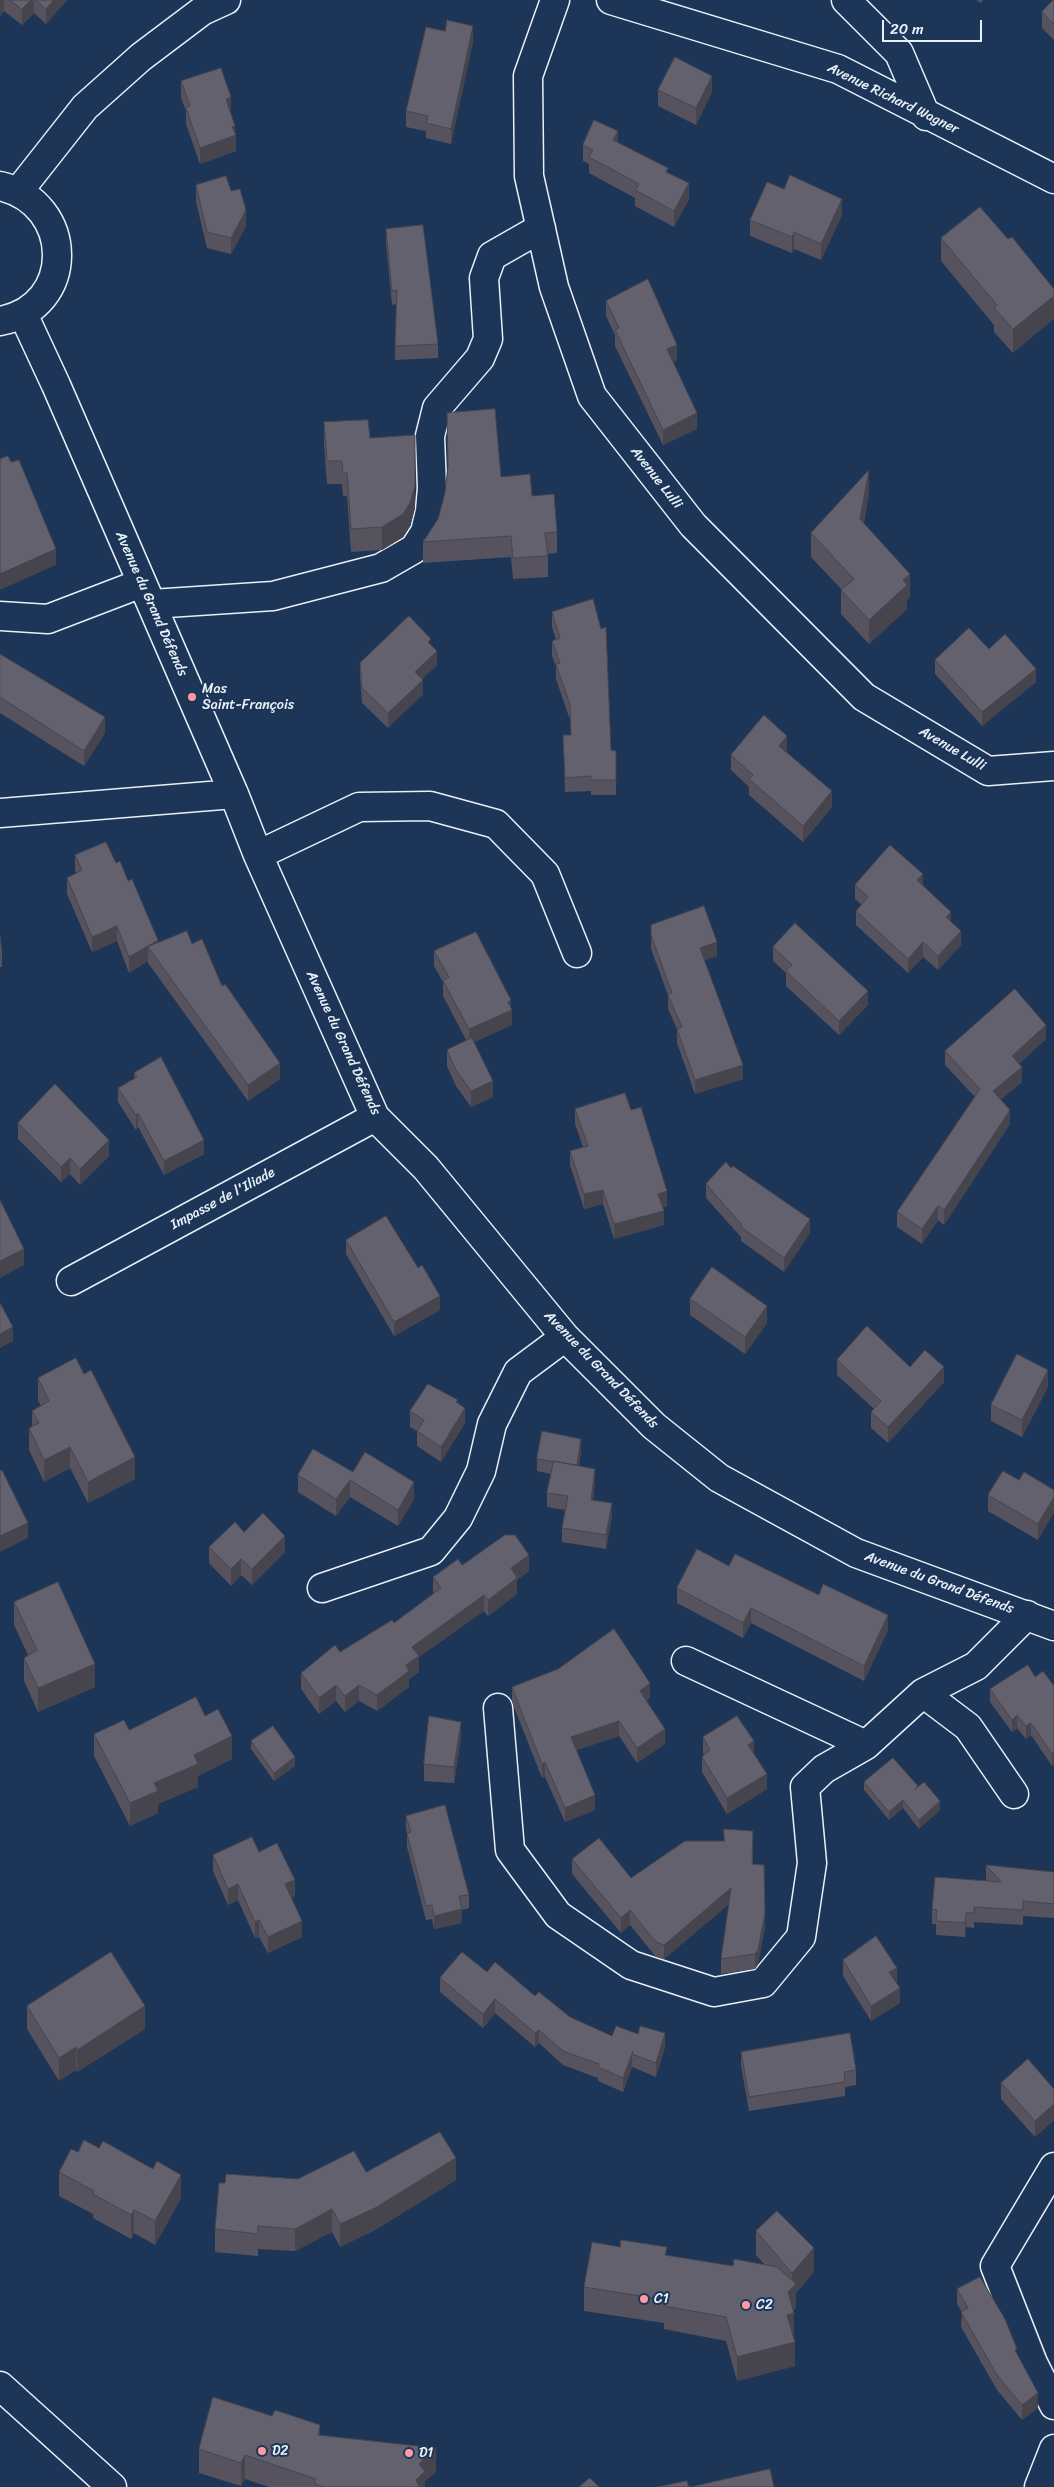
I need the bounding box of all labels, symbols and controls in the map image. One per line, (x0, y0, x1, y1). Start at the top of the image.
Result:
scale bar (884, 10, 984, 42)
text: 20 m (890, 16, 924, 42)
street label: Avenue Richard Wagner (825, 60, 961, 138)
street label: Avenue Lulli (627, 444, 685, 512)
street label: Avenue du Grand Défends (111, 529, 191, 679)
place label: Mas Saint-François (202, 681, 294, 714)
marker: Mas Saint-François (186, 691, 198, 703)
street label: Avenue Lulli (916, 723, 988, 775)
street label: Avenue du Grand Défends (302, 968, 384, 1118)
street label: Impasse de l'Iliade (168, 1164, 278, 1234)
street label: Avenue du Grand Défends (540, 1308, 662, 1432)
street label: Avenue du Grand Défends (862, 1548, 1016, 1618)
place label: C1 (654, 2291, 669, 2307)
marker: C1 (638, 2293, 650, 2305)
place label: C2 (756, 2297, 773, 2313)
marker: C2 (740, 2299, 752, 2311)
place label: D2 (272, 2443, 288, 2459)
marker: D2 (256, 2445, 268, 2457)
place label: D1 (419, 2445, 433, 2461)
marker: D1 (403, 2447, 415, 2459)

